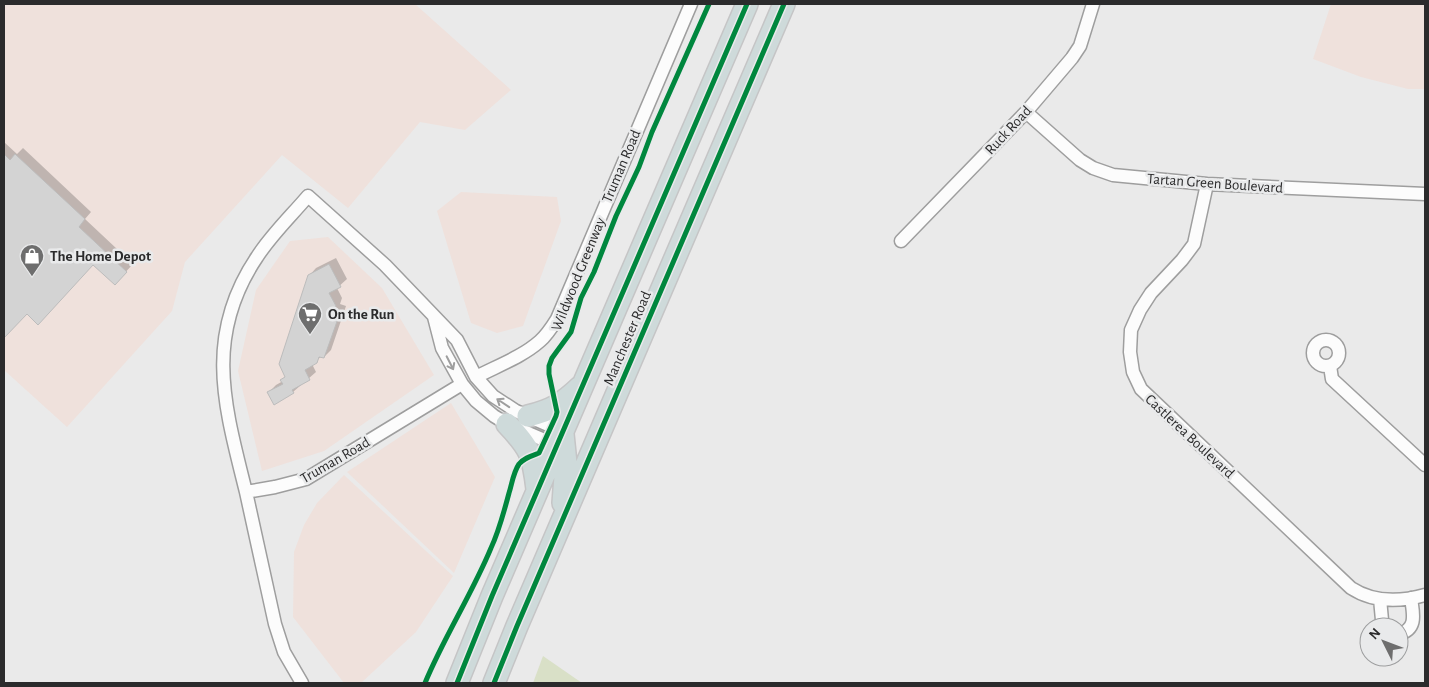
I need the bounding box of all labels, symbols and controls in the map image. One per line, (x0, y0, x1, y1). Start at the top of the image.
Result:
street label: Ruck Road (982, 103, 1035, 158)
street label: Truman Road (599, 127, 644, 205)
street label: Tartan Green Boulevard (1146, 171, 1284, 196)
street label: Wildwood Greenway (549, 215, 608, 333)
shop icon: The Home Depot (19, 243, 45, 277)
place label: The Home Depot (50, 249, 151, 264)
street label: Manchester Road (601, 289, 654, 388)
supermarket icon: On the Run (297, 301, 323, 335)
place label: On the Run (328, 307, 395, 322)
one-way arrow (445, 355, 455, 370)
street label: Castlerea Boulevard (1142, 391, 1237, 482)
one-way arrow (496, 398, 510, 408)
street label: Truman Road (298, 434, 373, 486)
north arrow (1359, 617, 1409, 667)
text: N (1367, 626, 1384, 642)

